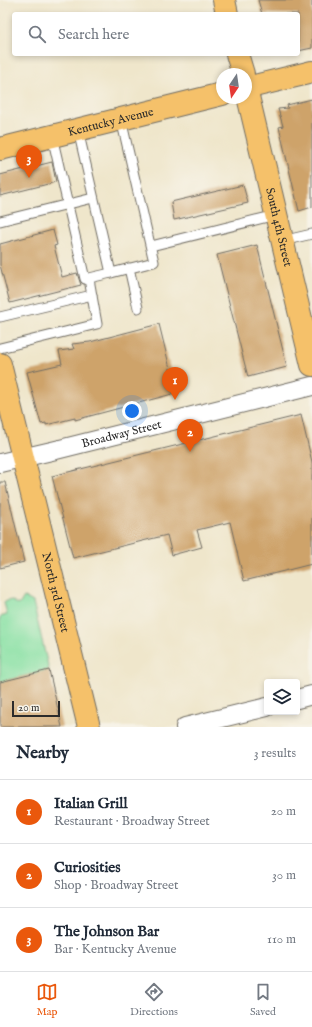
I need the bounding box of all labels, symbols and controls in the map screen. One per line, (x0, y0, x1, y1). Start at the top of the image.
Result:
search box (12, 12, 300, 56)
icon: search (26, 23, 48, 45)
text: Search here (58, 25, 129, 44)
north arrow (216, 68, 252, 104)
street label: Kentucky Avenue (66, 104, 156, 140)
pin: 3 (16, 145, 42, 178)
street label: South 4th Street (262, 186, 295, 268)
pin: 1 (162, 367, 188, 400)
your location (122, 401, 142, 421)
street label: Broadway Street (80, 417, 163, 451)
pin: 2 (177, 419, 203, 452)
street label: North 3rd Street (38, 551, 72, 634)
map controls (264, 679, 300, 715)
button: layers (264, 679, 300, 715)
scale bar (12, 699, 60, 718)
text: 20 m (18, 701, 39, 715)
text: Nearby (16, 743, 69, 764)
text: 3 results (254, 745, 296, 762)
text: Italian Grill (54, 794, 128, 813)
text: 1 (27, 803, 31, 820)
text: 20 m (271, 803, 296, 820)
text: Restaurant · Broadway Street (54, 813, 210, 830)
text: Curiosities (54, 858, 121, 877)
text: 2 (26, 867, 32, 884)
text: 30 m (272, 867, 296, 884)
text: Shop · Broadway Street (54, 877, 179, 894)
text: The Johnson Bar (54, 922, 159, 941)
text: 3 (27, 931, 31, 948)
text: 110 m (267, 931, 296, 948)
text: Bar · Kentucky Avenue (54, 941, 177, 958)
tab: Map (36, 981, 58, 1019)
tab: Directions (130, 981, 178, 1019)
tab: Saved (250, 981, 276, 1019)

